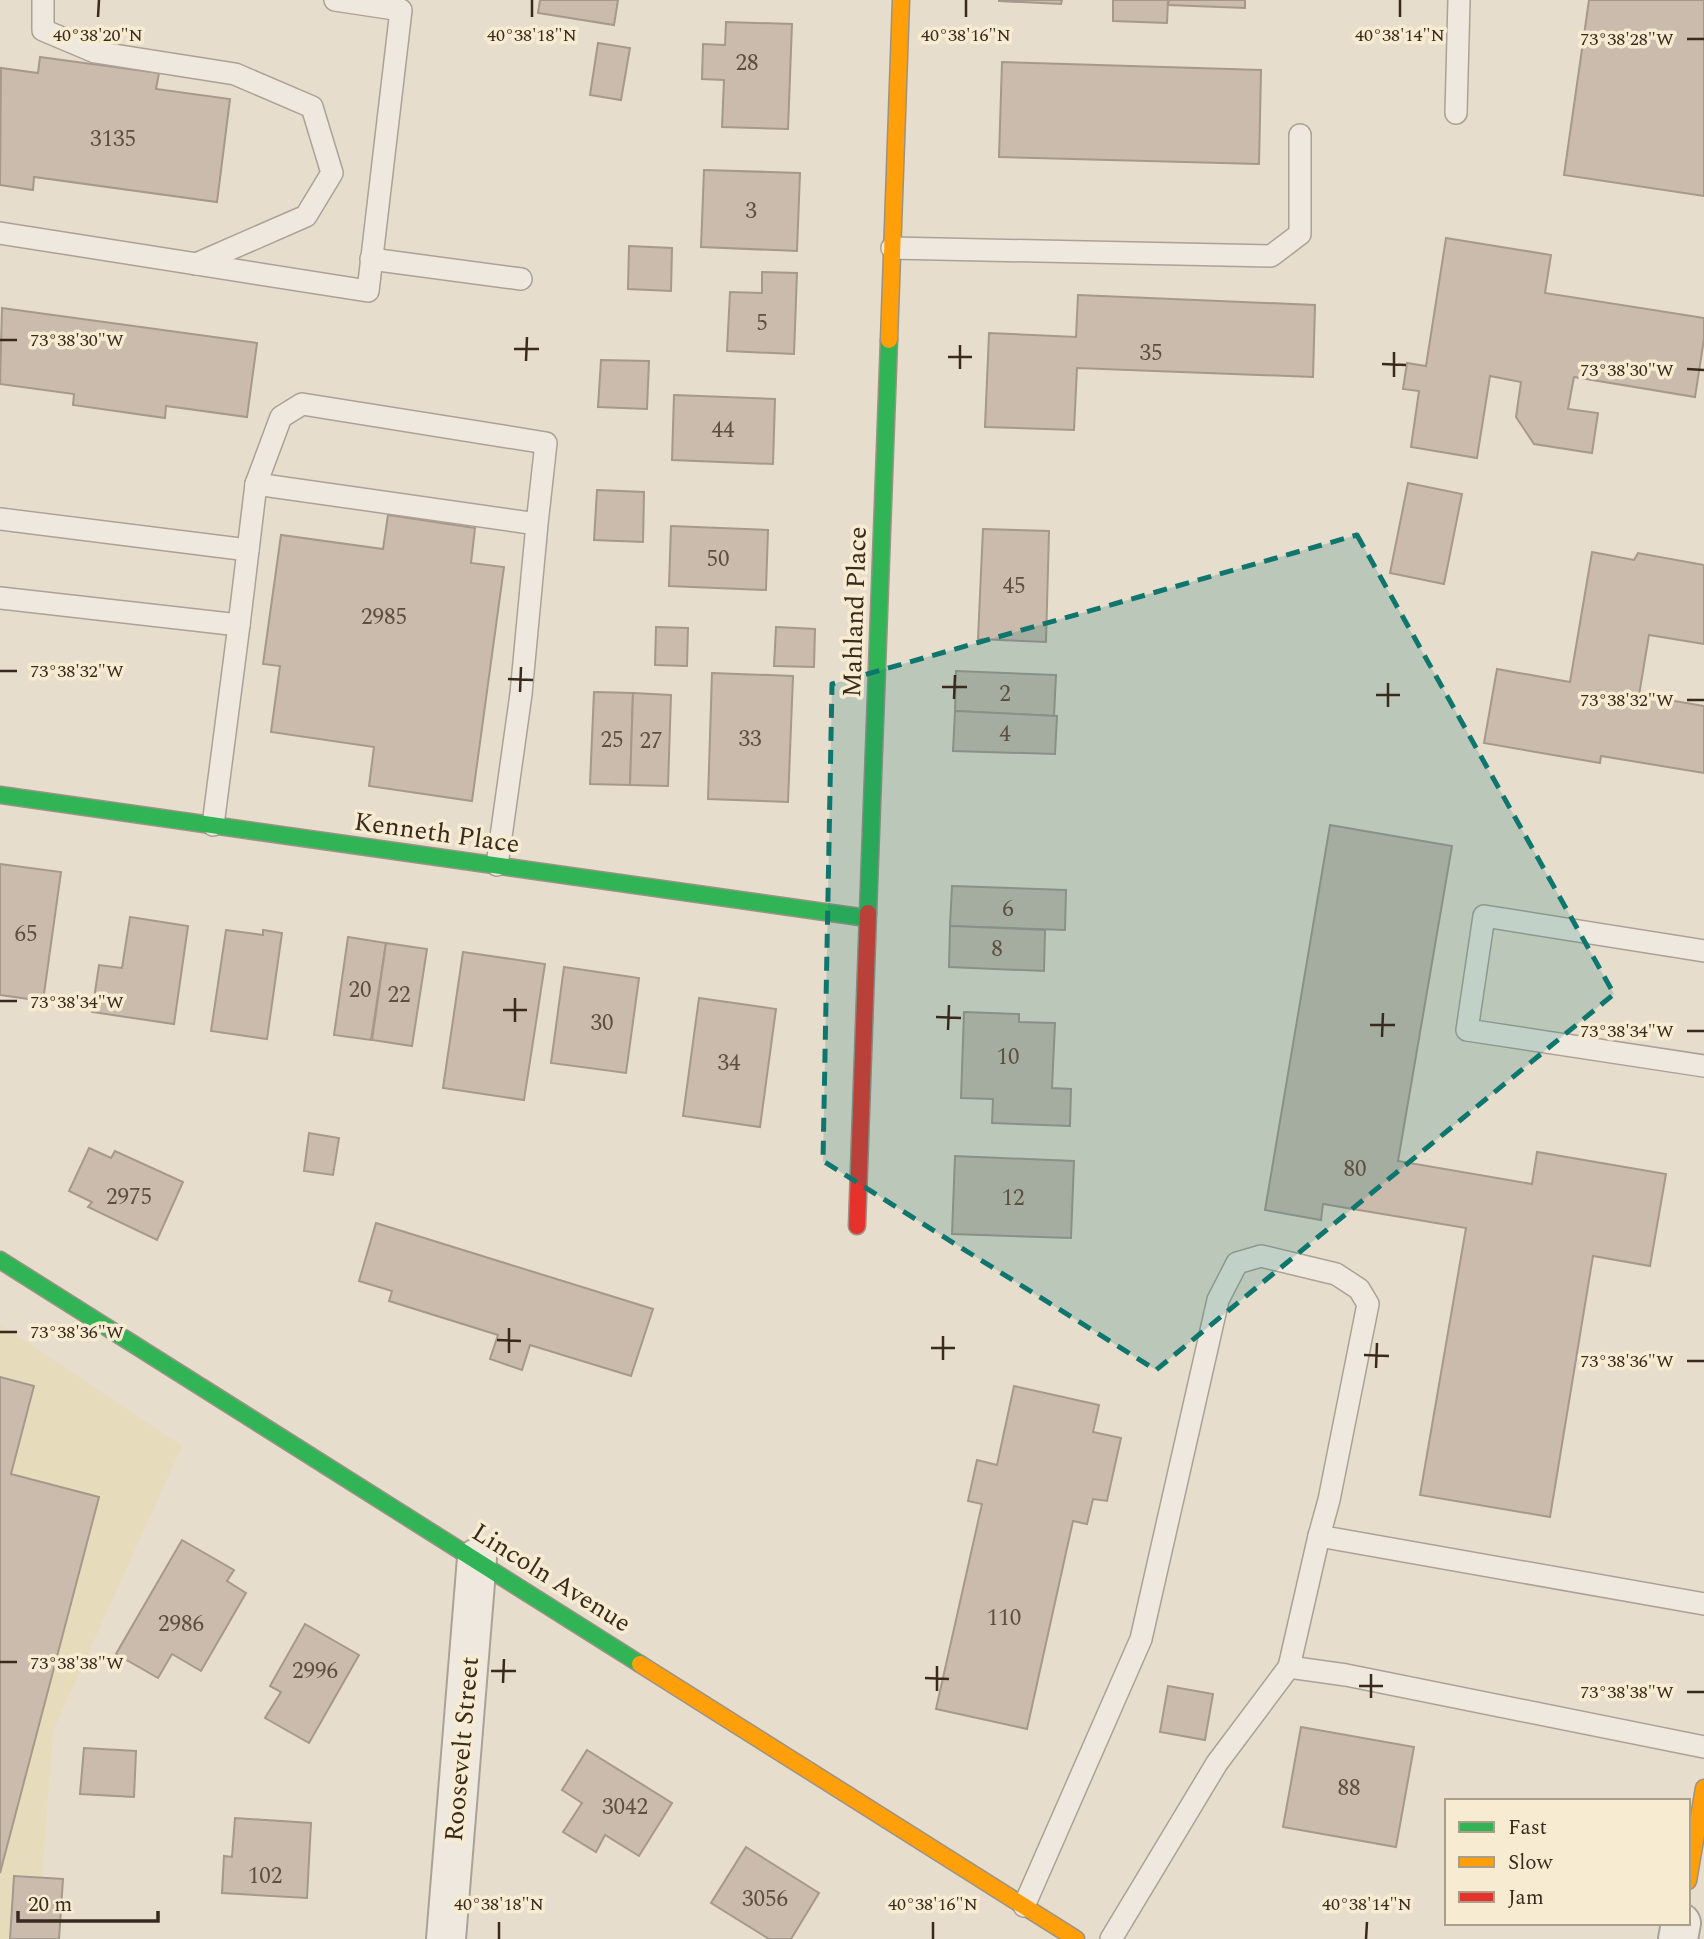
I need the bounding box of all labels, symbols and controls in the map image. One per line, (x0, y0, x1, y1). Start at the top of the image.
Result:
text: 40°38'20"N (53, 22, 143, 49)
text: 40°38'18"N (487, 22, 577, 49)
text: 40°38'16"N (921, 22, 1011, 49)
text: 40°38'14"N (1355, 22, 1445, 49)
text: 73°38'28"W (1580, 26, 1674, 53)
house number: 28 (736, 46, 759, 81)
house number: 3135 (90, 122, 136, 157)
house number: 3 (745, 194, 757, 229)
house number: 5 (756, 306, 768, 341)
text: 73°38'30"W (30, 327, 124, 354)
house number: 35 (1140, 336, 1163, 371)
text: 73°38'30"W (1580, 357, 1674, 384)
house number: 44 (712, 413, 735, 448)
street label: Mahland Place (832, 526, 878, 698)
house number: 50 (707, 542, 730, 577)
house number: 45 (1003, 569, 1026, 604)
house number: 2985 (361, 600, 407, 635)
text: 73°38'32"W (30, 658, 124, 685)
house number: 2 (999, 677, 1011, 712)
text: 73°38'32"W (1580, 687, 1674, 714)
house number: 4 (999, 717, 1011, 752)
house number: 33 (739, 722, 762, 757)
house number: 25 (601, 723, 624, 758)
house number: 27 (640, 724, 663, 759)
street label: Kenneth Place (352, 802, 522, 864)
house number: 6 (1002, 892, 1014, 927)
house number: 65 (15, 917, 38, 952)
house number: 8 (991, 932, 1003, 967)
house number: 20 (349, 973, 372, 1008)
house number: 22 (388, 978, 411, 1013)
text: 73°38'34"W (30, 989, 124, 1016)
house number: 30 (591, 1006, 614, 1041)
text: 73°38'34"W (1580, 1018, 1674, 1045)
house number: 10 (997, 1040, 1020, 1075)
house number: 34 (718, 1046, 741, 1081)
house number: 80 (1344, 1152, 1367, 1187)
house number: 2975 (106, 1180, 152, 1215)
house number: 12 (1002, 1181, 1025, 1216)
text: 73°38'36"W (30, 1319, 124, 1346)
text: 73°38'36"W (1580, 1348, 1674, 1375)
street label: Lincoln Avenue (464, 1513, 639, 1643)
house number: 110 (987, 1601, 1021, 1636)
house number: 2986 (158, 1607, 204, 1642)
text: 73°38'38"W (30, 1650, 124, 1677)
house number: 2996 (292, 1654, 338, 1689)
street label: Roosevelt Street (434, 1655, 490, 1843)
text: 73°38'38"W (1580, 1679, 1674, 1706)
house number: 88 (1338, 1771, 1361, 1806)
house number: 3042 (602, 1790, 648, 1825)
legend (1445, 1799, 1690, 1925)
text: Fast (1508, 1812, 1547, 1844)
text: Slow (1508, 1847, 1554, 1879)
house number: 102 (248, 1859, 282, 1894)
scale bar (18, 1880, 158, 1924)
house number: 3056 (742, 1882, 788, 1917)
text: Jam (1508, 1882, 1544, 1914)
text: 20 m (28, 1889, 72, 1921)
text: 40°38'18"N (454, 1891, 544, 1918)
text: 40°38'16"N (888, 1891, 978, 1918)
text: 40°38'14"N (1322, 1891, 1412, 1918)

